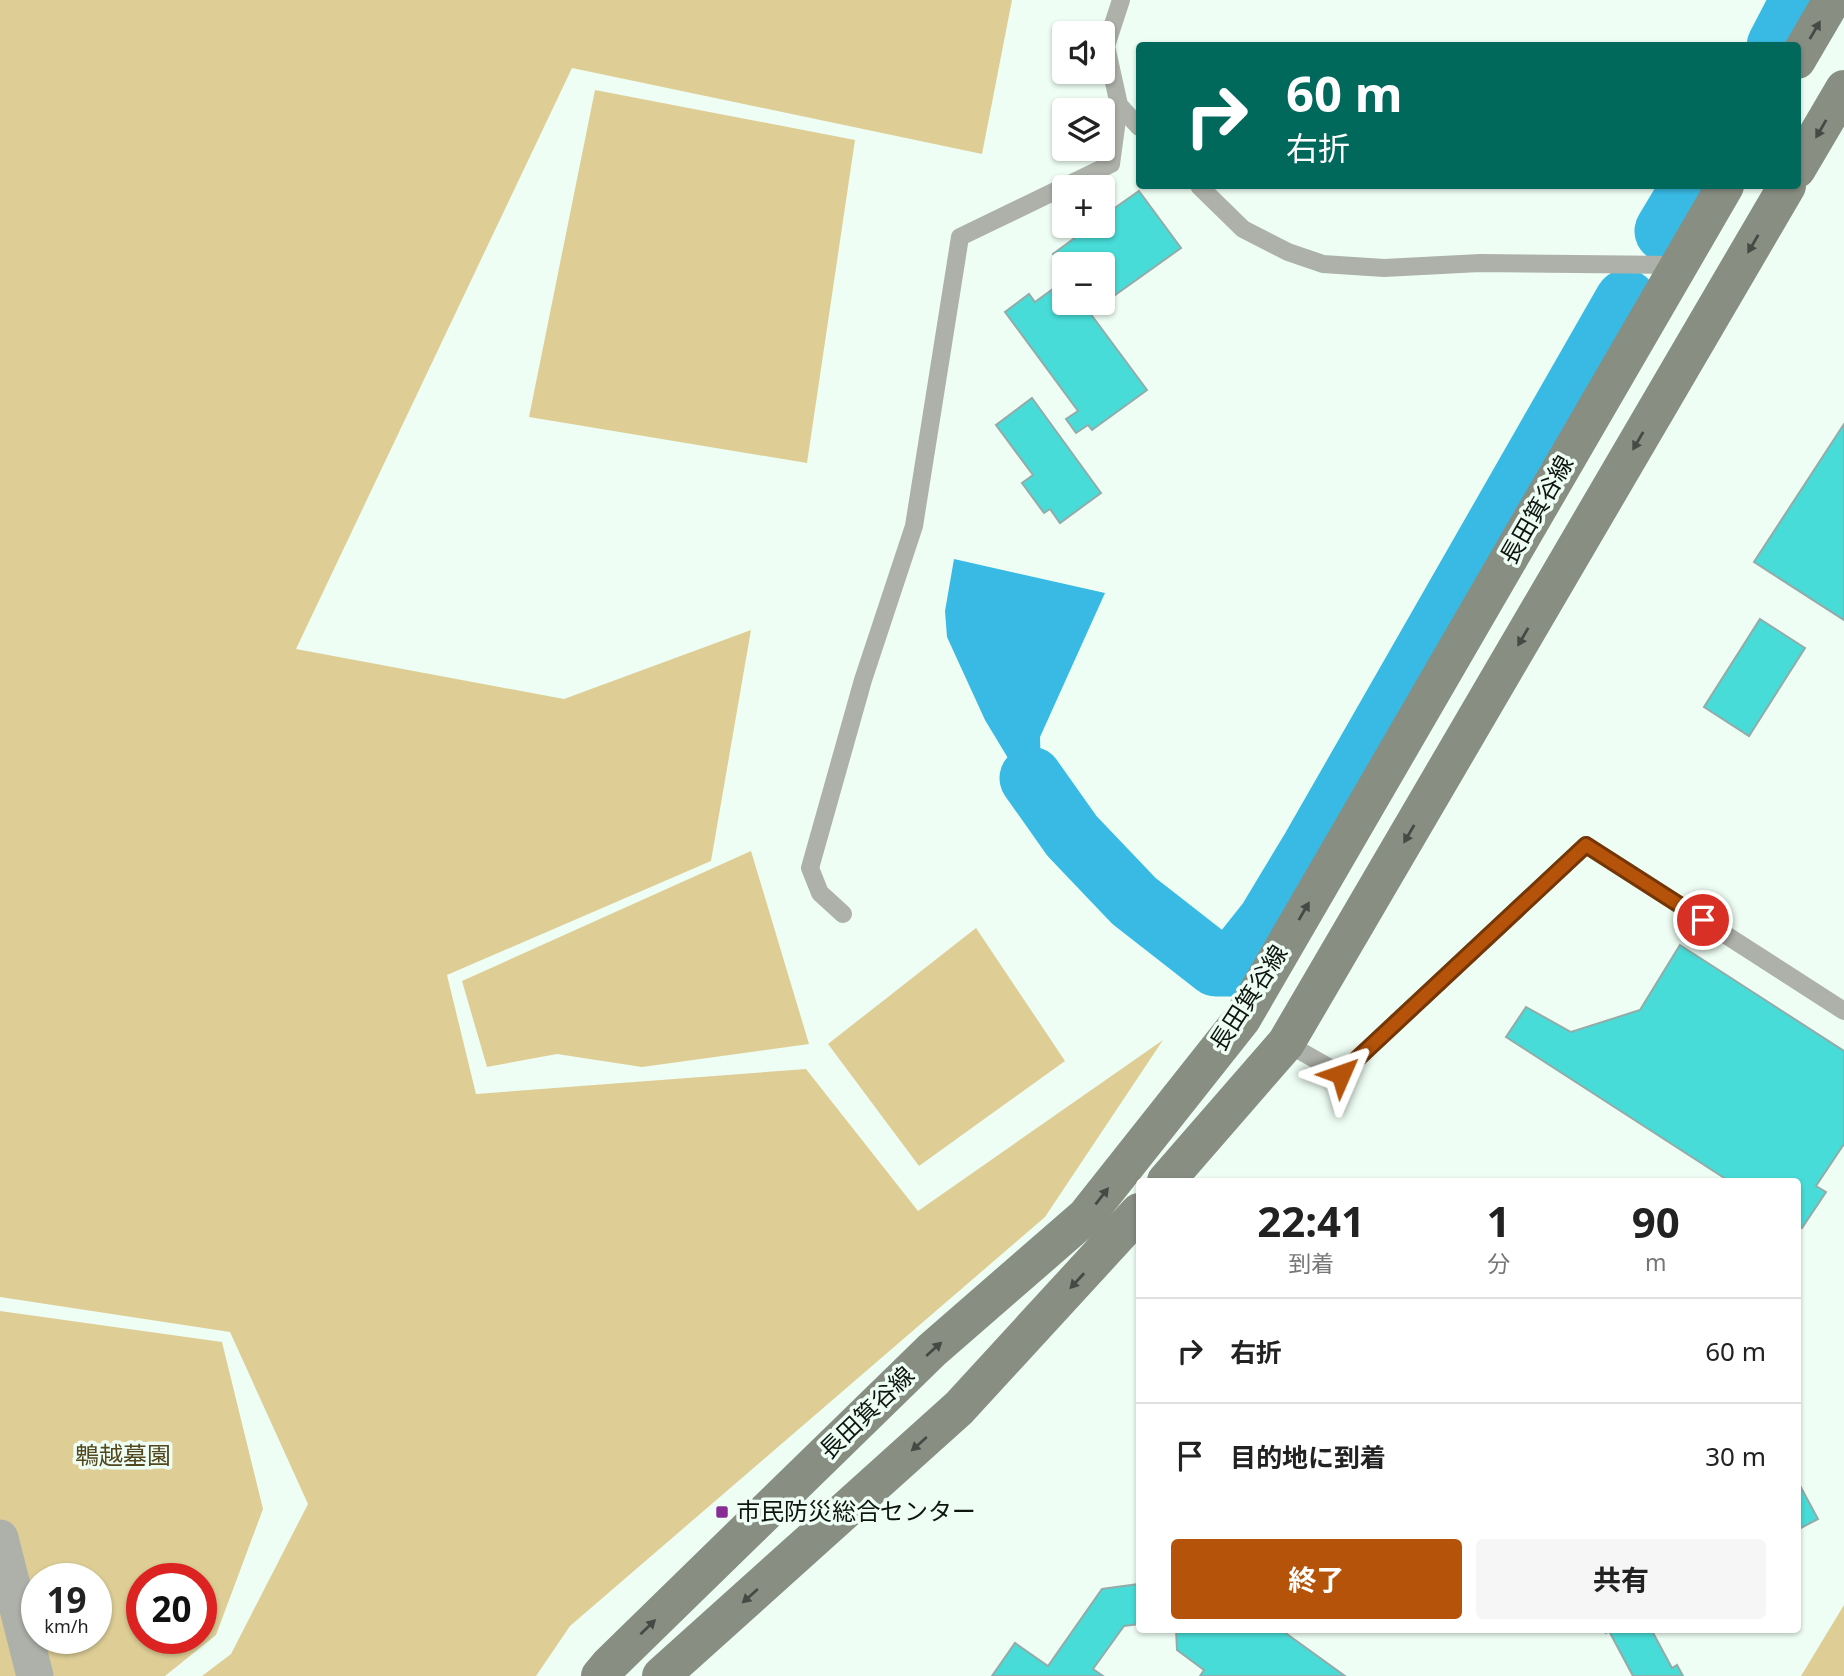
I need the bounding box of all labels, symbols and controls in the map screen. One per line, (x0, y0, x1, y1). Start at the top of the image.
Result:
map controls (1052, 21, 1115, 315)
button: sound (1052, 21, 1115, 84)
one-way arrow (1809, 21, 1821, 40)
text: 60 m (1286, 60, 1403, 126)
icon: right (1171, 70, 1262, 161)
button: layers (1052, 98, 1115, 161)
one-way arrow (1814, 119, 1827, 138)
text: 右折 (1286, 126, 1350, 169)
button: + (1052, 175, 1115, 238)
one-way arrow (1747, 235, 1759, 254)
button: − (1052, 252, 1115, 315)
one-way arrow (1632, 431, 1644, 450)
street label: 長田箕谷線 (1491, 449, 1580, 569)
one-way arrow (1517, 628, 1530, 647)
one-way arrow (1402, 824, 1415, 843)
pin (1673, 890, 1733, 950)
icon: arrive (1684, 901, 1722, 939)
one-way arrow (1298, 902, 1310, 921)
street label: 長田箕谷線 (1201, 938, 1294, 1056)
position arrow (1304, 1037, 1378, 1111)
one-way arrow (1094, 1187, 1109, 1205)
text: 22:41 (1257, 1192, 1365, 1249)
text: 1 (1486, 1192, 1510, 1249)
text: 90 (1632, 1193, 1680, 1250)
text: m (1645, 1246, 1666, 1278)
text: 到着 (1288, 1247, 1334, 1279)
text: 分 (1487, 1247, 1510, 1279)
one-way arrow (1069, 1272, 1085, 1290)
icon: right (1171, 1332, 1209, 1370)
text: 60 m (1705, 1333, 1766, 1369)
text: 右折 (1230, 1334, 1282, 1370)
one-way arrow (925, 1341, 943, 1357)
street label: 長田箕谷線 (811, 1358, 921, 1465)
one-way arrow (910, 1436, 928, 1452)
icon: arrive (1171, 1437, 1209, 1475)
park label: 鵯越墓園 (75, 1438, 171, 1471)
text: 30 m (1705, 1438, 1766, 1474)
text: 目的地に到着 (1230, 1439, 1386, 1475)
place label: 市民防災総合センター (736, 1494, 976, 1527)
marker: 市民防災総合センター (714, 1504, 730, 1520)
button: 終了 (1171, 1539, 1462, 1619)
button: 共有 (1476, 1539, 1766, 1619)
speed limit sign: 20 (126, 1563, 217, 1654)
text: 19 (46, 1576, 87, 1623)
one-way arrow (741, 1588, 759, 1604)
text: km/h (44, 1614, 89, 1638)
one-way arrow (640, 1619, 656, 1635)

